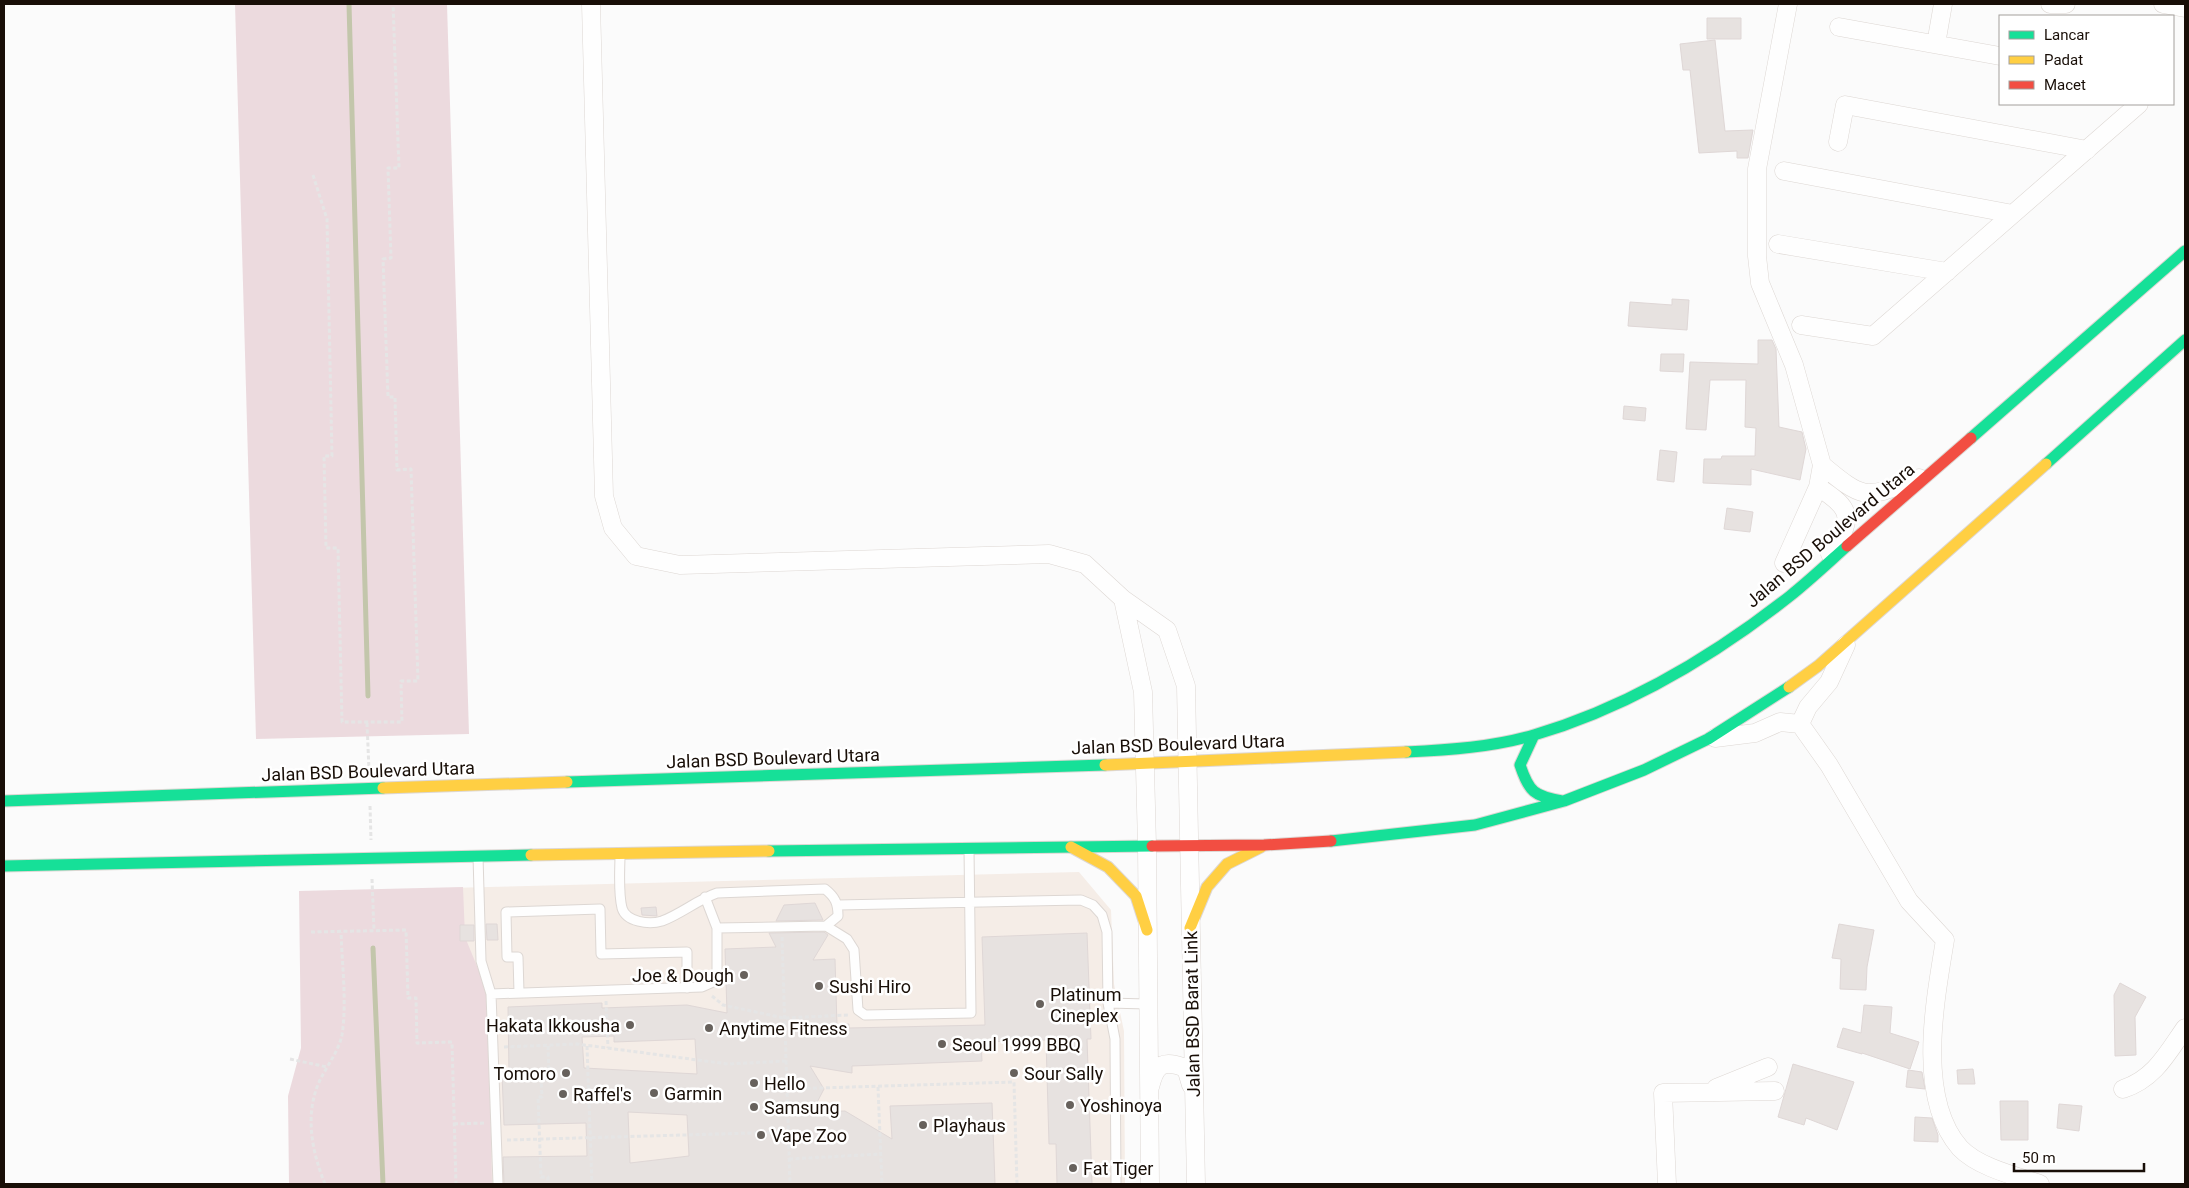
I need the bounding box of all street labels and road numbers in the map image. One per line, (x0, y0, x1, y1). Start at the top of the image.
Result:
street label: Jalan BSD Boulevard Utara (1741, 458, 1919, 612)
street label: Jalan BSD Boulevard Utara (1071, 730, 1285, 758)
street label: Jalan BSD Boulevard Utara (666, 744, 880, 772)
street label: Jalan BSD Boulevard Utara (261, 757, 475, 785)
street label: Jalan BSD Barat Link (1180, 930, 1204, 1097)

